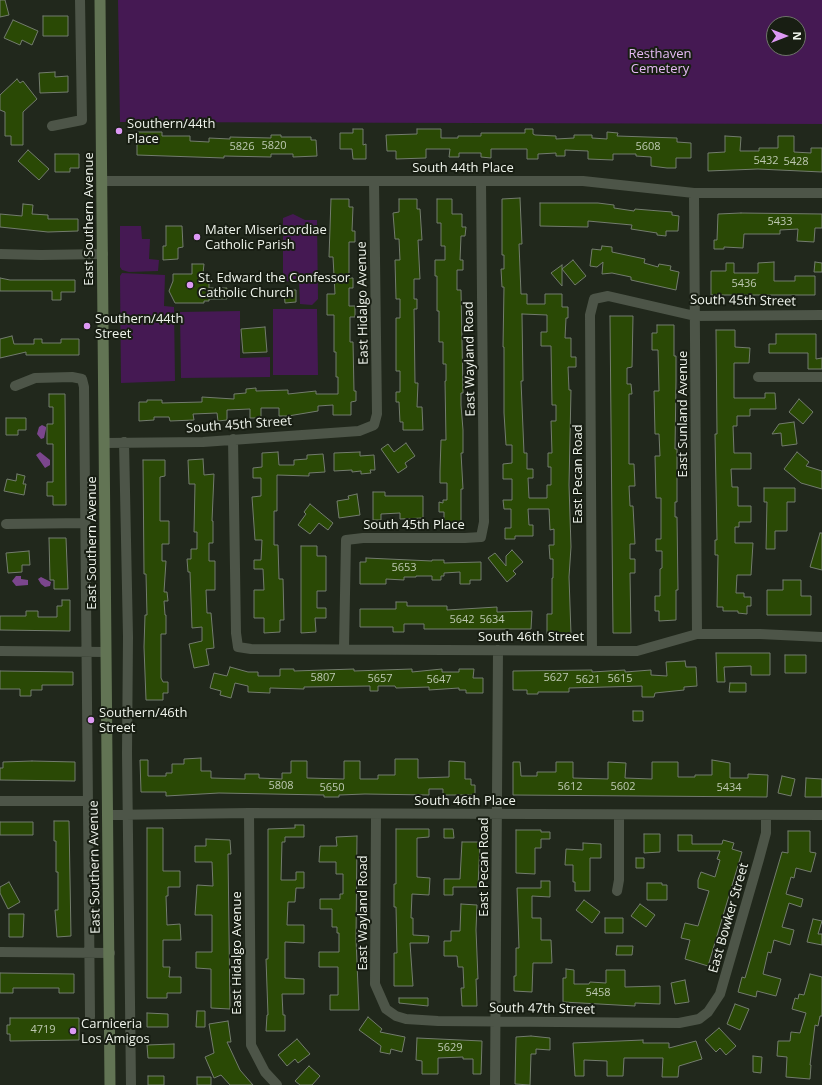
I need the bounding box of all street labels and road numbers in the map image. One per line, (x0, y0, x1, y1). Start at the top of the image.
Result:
street label: East Southern Avenue (81, 152, 97, 286)
street label: South 44th Place (412, 160, 514, 176)
street label: East Hidalgo Avenue (354, 241, 372, 365)
street label: South 45th Street (690, 292, 796, 310)
street label: East Wayland Road (461, 301, 479, 417)
street label: East Sunland Avenue (675, 351, 691, 477)
street label: South 45th Street (186, 414, 292, 436)
street label: East Pecan Road (570, 424, 586, 524)
street label: East Southern Avenue (84, 476, 100, 610)
street label: South 45th Place (363, 517, 465, 533)
street label: South 46th Street (478, 629, 584, 645)
street label: South 46th Place (414, 793, 516, 809)
street label: East Southern Avenue (86, 800, 104, 934)
street label: East Pecan Road (476, 817, 492, 917)
street label: East Wayland Road (355, 855, 371, 971)
street label: East Bowker Street (706, 861, 752, 975)
street label: East Hidalgo Avenue (229, 891, 245, 1015)
street label: South 47th Street (489, 1000, 595, 1018)

